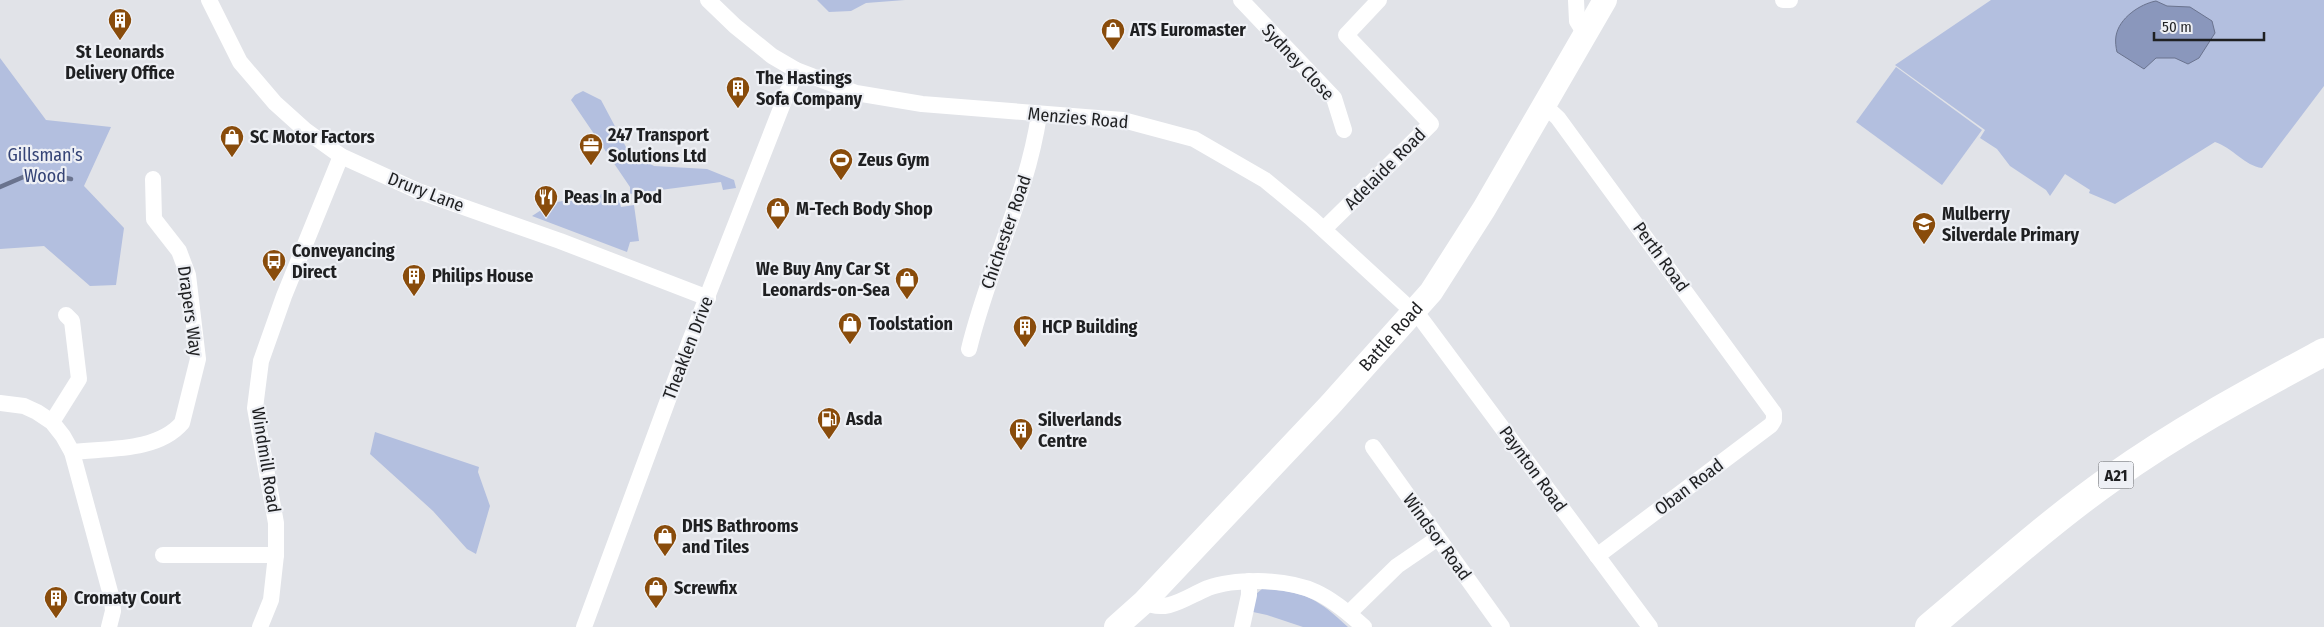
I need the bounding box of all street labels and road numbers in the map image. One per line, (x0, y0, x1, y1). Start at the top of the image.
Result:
street label: Sydney Close (1257, 19, 1339, 105)
street label: Menzies Road (1027, 103, 1129, 133)
street label: Adelaide Road (1340, 124, 1430, 214)
street label: Drury Lane (385, 167, 467, 217)
street label: Chichester Road (976, 172, 1036, 292)
street label: Perth Road (1628, 218, 1694, 296)
street label: Drapers Way (173, 264, 207, 358)
street label: Theaklen Drive (658, 293, 718, 403)
street label: Battle Road (1354, 298, 1428, 376)
street label: Windmill Road (247, 406, 285, 514)
street label: Paynton Road (1495, 422, 1571, 516)
street label: Oban Road (1650, 454, 1728, 520)
road number: A21 (2098, 462, 2134, 488)
street label: Windsor Road (1398, 489, 1476, 585)

